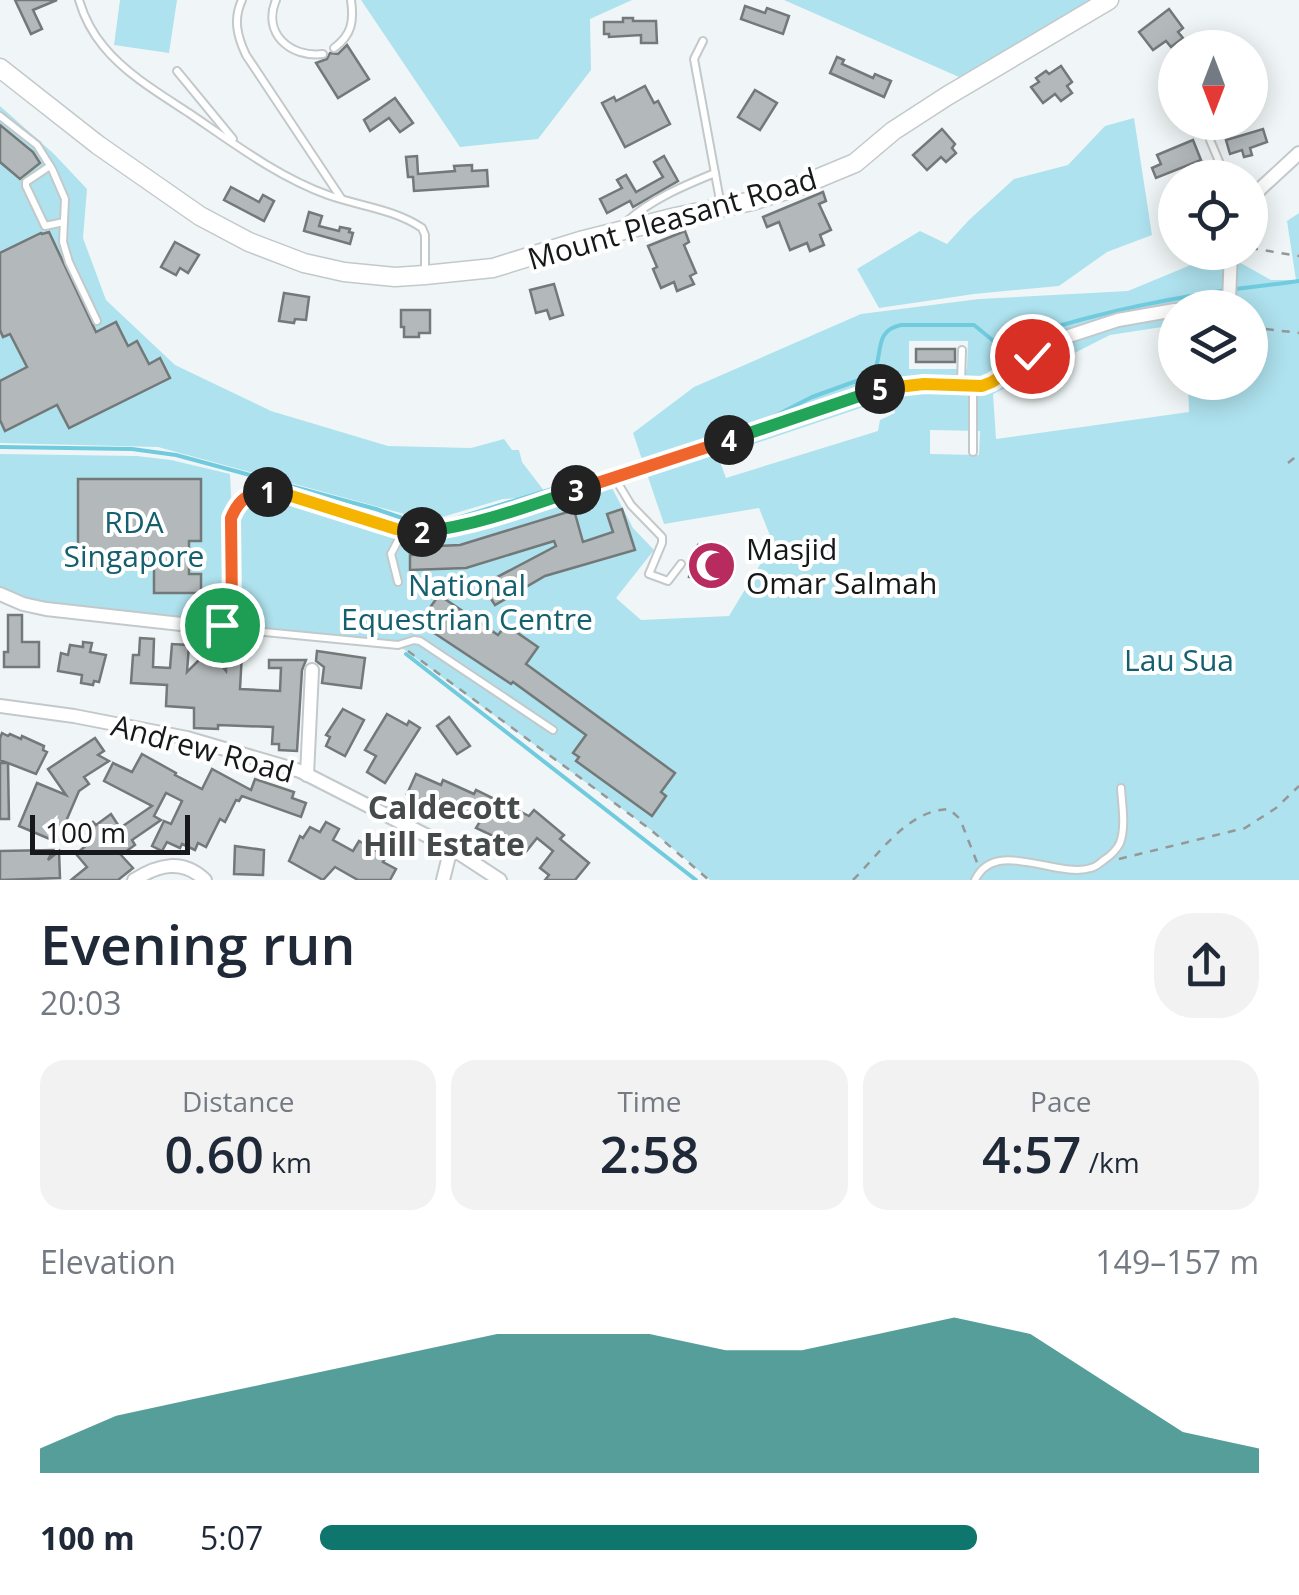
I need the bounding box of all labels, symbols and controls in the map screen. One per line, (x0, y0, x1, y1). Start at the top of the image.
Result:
north arrow (1158, 30, 1268, 140)
map controls (1158, 30, 1268, 400)
street label: Mount Pleasant Road (523, 157, 821, 279)
button: locate (1158, 160, 1268, 270)
button: layers (1158, 290, 1268, 400)
pin (990, 314, 1075, 399)
icon: check (1005, 329, 1060, 384)
pin: 5 (855, 364, 905, 414)
text: 5 (872, 370, 888, 408)
pin: 4 (704, 415, 754, 465)
text: 4 (721, 421, 737, 459)
pin: 3 (551, 465, 601, 515)
pin: 1 (243, 467, 293, 517)
text: 3 (568, 471, 584, 509)
text: 1 (260, 473, 276, 511)
park label: RDA Singapore (64, 501, 204, 576)
pin: 2 (397, 507, 447, 557)
text: 2 (414, 513, 430, 551)
place label: Masjid Omar Salmah (746, 528, 937, 603)
mosque icon: Masjid Omar Salmah (685, 539, 737, 591)
park label: National Equestrian Centre (341, 564, 593, 639)
pin (180, 583, 265, 668)
icon: arrive (195, 598, 250, 653)
park label: Lau Sua (1124, 639, 1234, 680)
street label: Andrew Road (107, 704, 299, 792)
district label: Caldecott Hill Estate (363, 785, 525, 865)
scale bar (30, 810, 190, 854)
text: 100 m (45, 813, 126, 851)
text: Evening run (40, 906, 355, 981)
button: share (1154, 913, 1259, 1018)
text: 20:03 (40, 981, 122, 1024)
text: Distance (182, 1082, 294, 1120)
text: Time (617, 1082, 682, 1120)
text: Pace (1030, 1082, 1092, 1120)
text: 0.60 (164, 1120, 264, 1188)
text: 2:58 (600, 1120, 699, 1188)
text: 4:57 (982, 1120, 1081, 1188)
text: km (264, 1143, 312, 1181)
text: /km (1081, 1143, 1140, 1181)
text: Elevation (40, 1240, 176, 1283)
text: 149–157 m (1095, 1240, 1259, 1283)
text: 100 m (40, 1516, 135, 1559)
text: 5:07 (200, 1516, 263, 1559)

